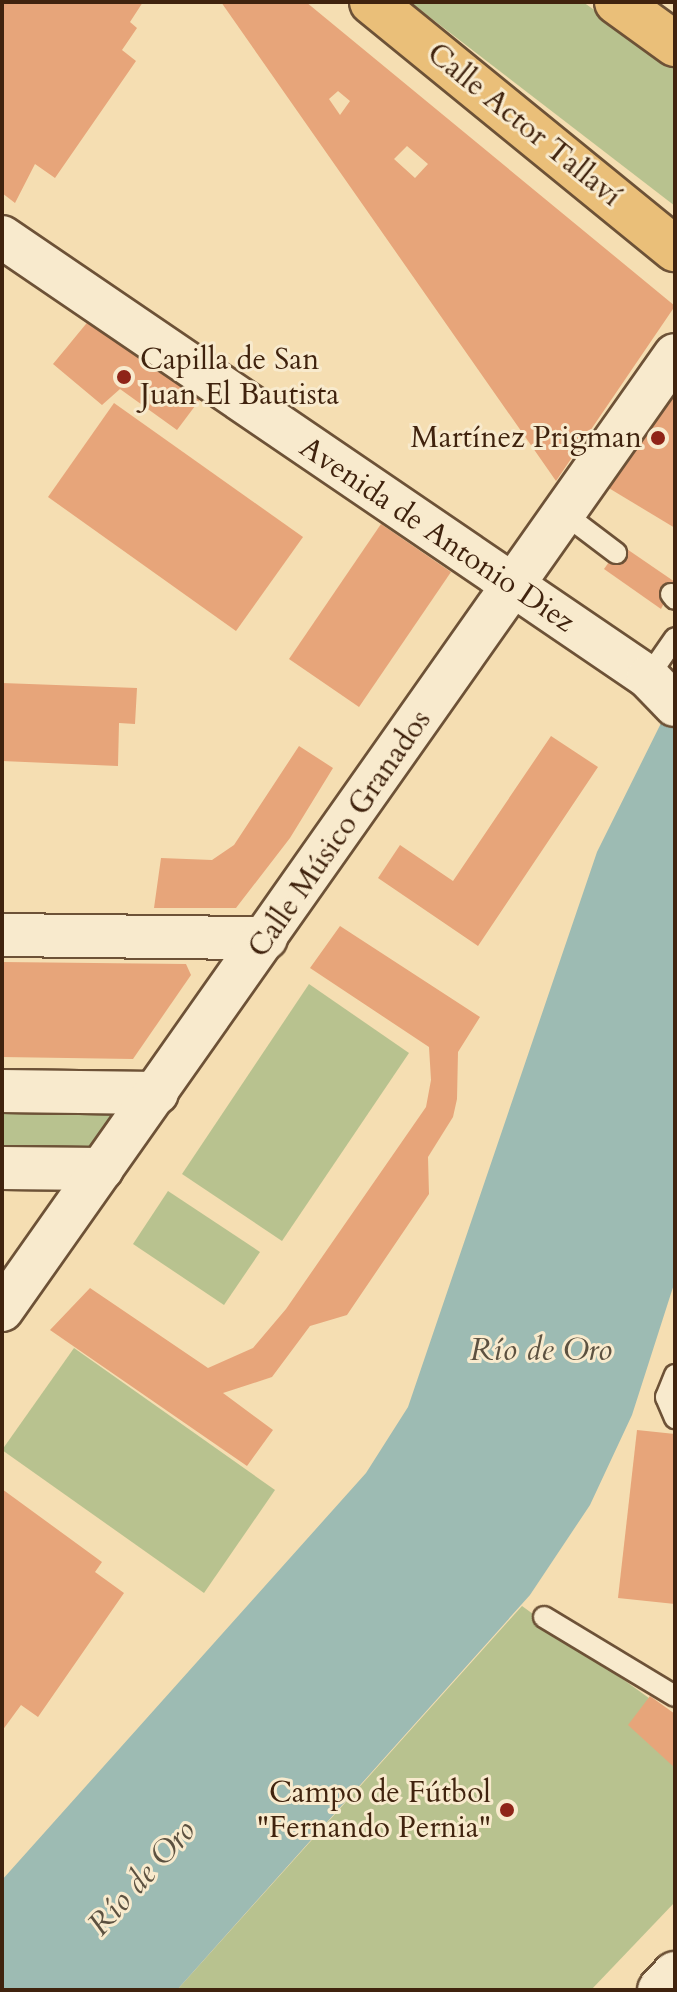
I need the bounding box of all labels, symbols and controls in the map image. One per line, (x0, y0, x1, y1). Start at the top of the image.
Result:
street label: Calle Actor Tallaví (420, 36, 628, 214)
place label: Capilla de San Juan El Bautista (140, 342, 339, 412)
marker: Capilla de San Juan El Bautista (115, 368, 133, 386)
place label: Martínez Prigman (410, 420, 642, 456)
marker: Martínez Prigman (649, 429, 667, 447)
street label: Avenida de Antonio Diez (293, 430, 581, 640)
street label: Calle Músico Granados (241, 703, 439, 965)
water label: Río de Oro (470, 1331, 612, 1369)
place label: Campo de Fútbol "Fernando Pernia" (257, 1775, 491, 1846)
marker: Campo de Fútbol "Fernando Pernia" (498, 1801, 516, 1819)
water label: Río de Oro (80, 1812, 204, 1944)

